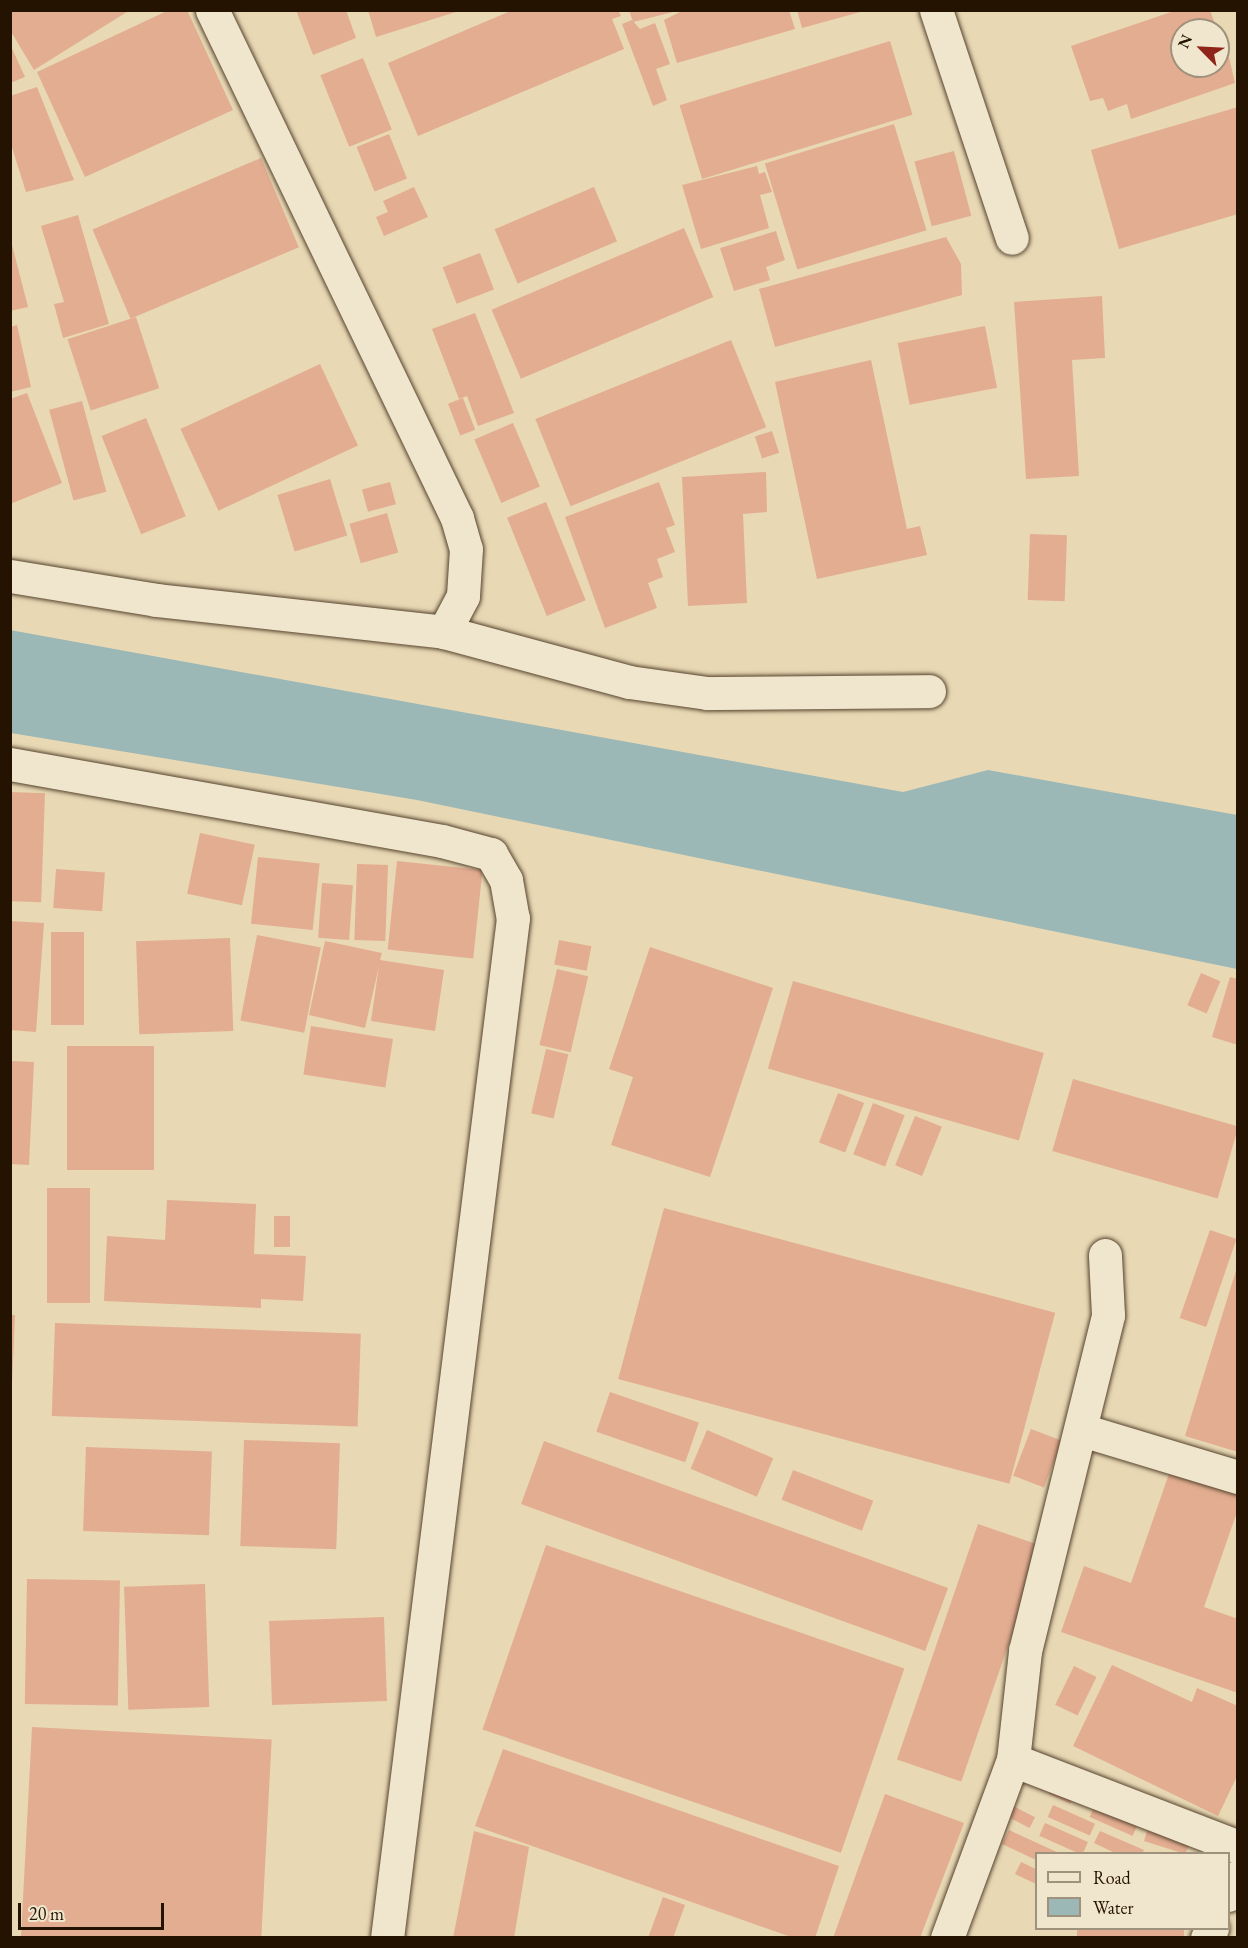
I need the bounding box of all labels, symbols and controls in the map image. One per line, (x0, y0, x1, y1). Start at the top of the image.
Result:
north arrow (1170, 18, 1230, 78)
text: N (1173, 31, 1197, 51)
legend (1035, 1852, 1230, 1930)
text: Road (1093, 1866, 1131, 1889)
scale bar (21, 1891, 166, 1929)
text: Water (1093, 1896, 1134, 1919)
text: 20 m (29, 1902, 64, 1925)

